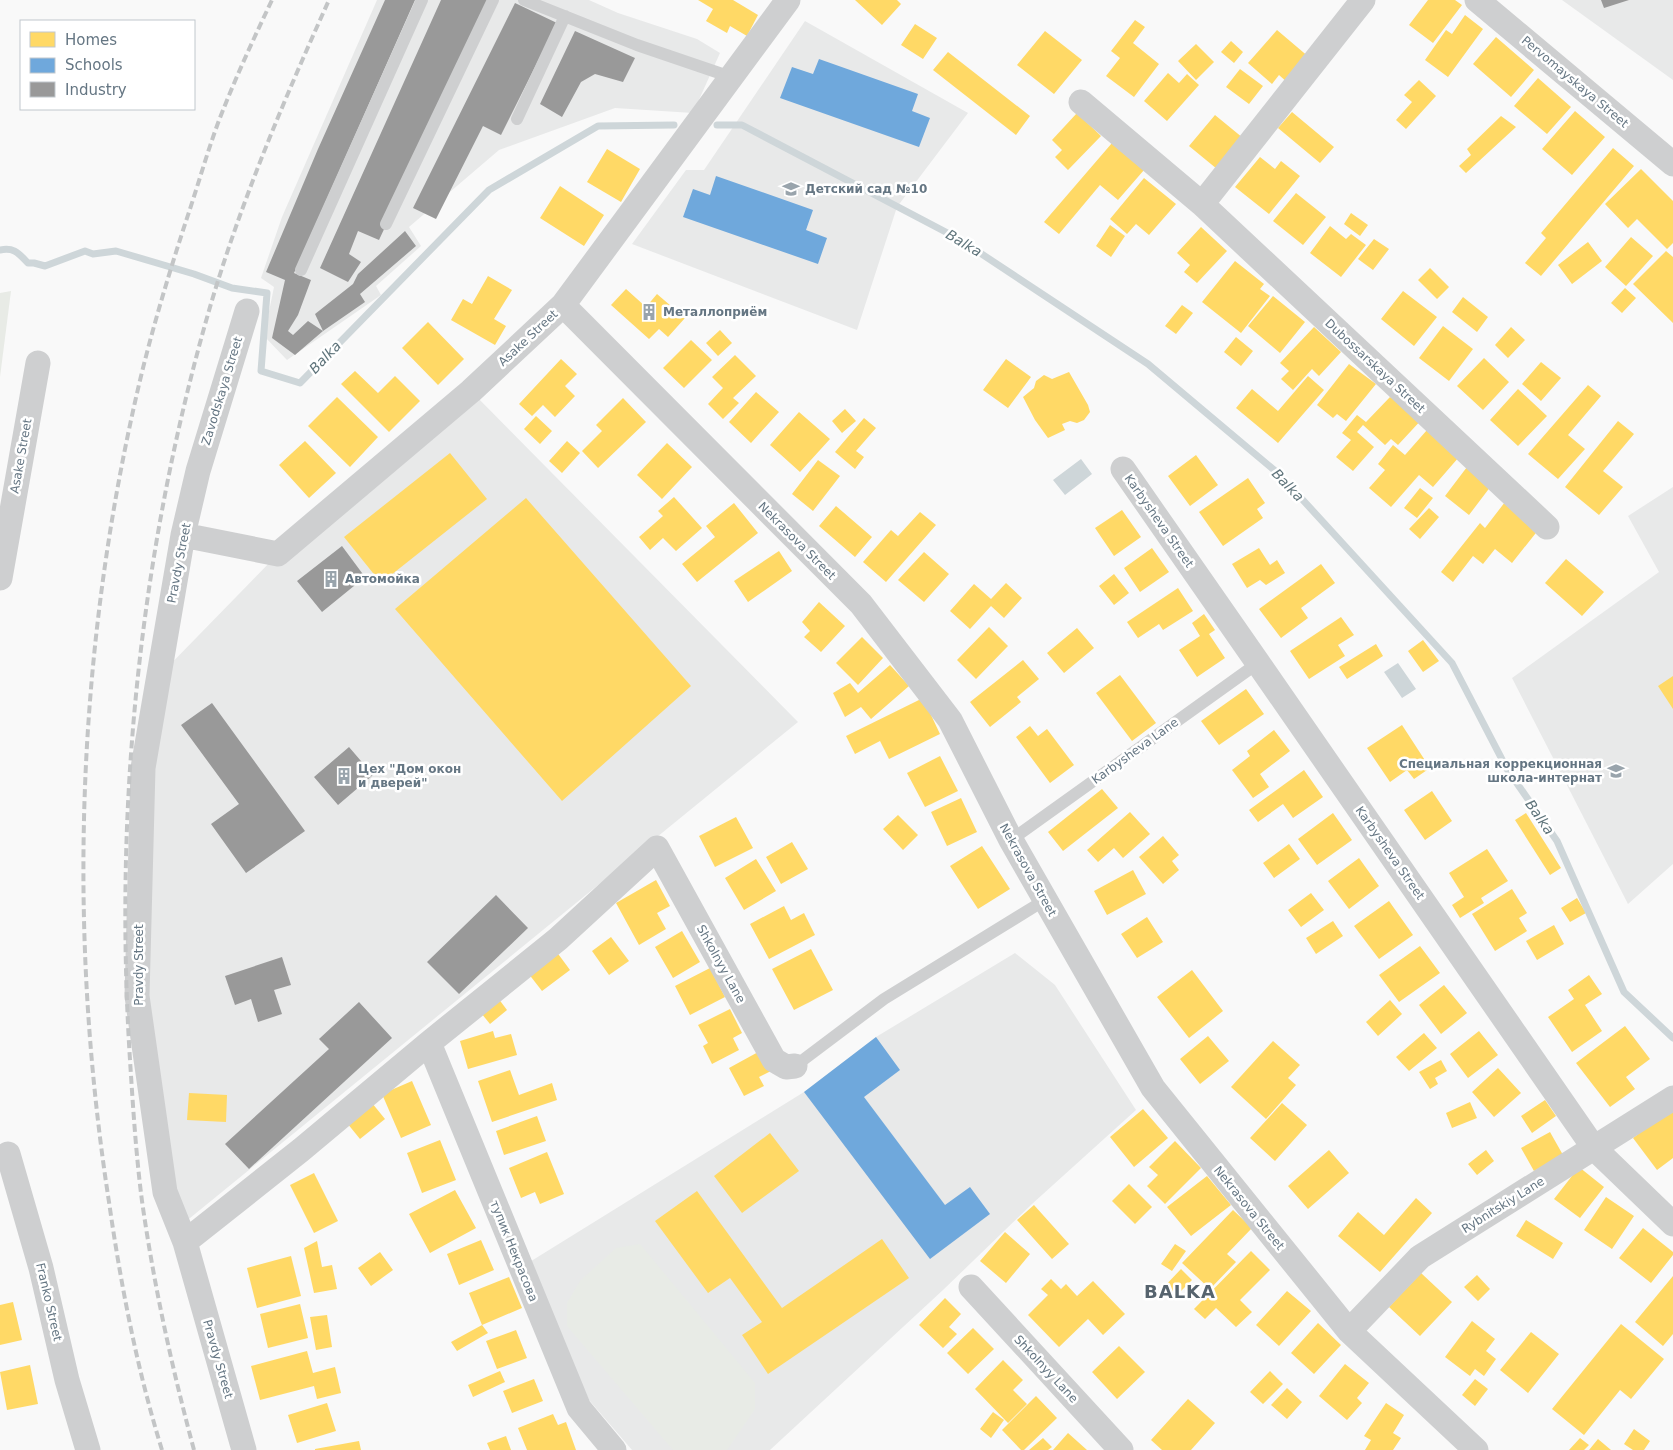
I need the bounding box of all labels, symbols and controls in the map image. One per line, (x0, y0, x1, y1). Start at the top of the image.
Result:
legend (20, 20, 195, 110)
text: Homes (65, 31, 117, 49)
street label: Pervomayskaya Street (1519, 33, 1631, 131)
text: Schools (65, 56, 123, 74)
text: Industry (65, 81, 127, 99)
school or university icon: Детский сад №10 (781, 179, 801, 199)
place label: Детский сад №10 (805, 182, 927, 196)
water label: Balka (943, 226, 985, 260)
building icon: Металлоприём (639, 302, 659, 322)
place label: Металлоприём (663, 305, 767, 319)
street label: Asake Street (495, 307, 561, 369)
street label: Dubossarskaya Street (1322, 316, 1428, 416)
street label: Zavodskaya Street (199, 335, 245, 447)
water label: Balka (306, 337, 344, 377)
street label: Asake Street (8, 417, 35, 495)
water label: Balka (1269, 465, 1307, 505)
street label: Karbysheva Street (1122, 472, 1197, 571)
street label: Nekrasova Street (755, 499, 839, 583)
street label: Pravdy Street (164, 521, 194, 604)
building icon: Автомойка (321, 569, 341, 589)
place label: Автомойка (345, 572, 420, 586)
street label: Karbysheva Lane (1089, 715, 1181, 787)
place label: Специальная коррекционная школа-интернат (1399, 757, 1602, 785)
school or university icon: Специальная коррекционная школа-интернат (1606, 761, 1626, 781)
place label: Цех "Дом окон и дверей" (358, 762, 461, 790)
building icon: Цех "Дом окон и дверей" (334, 766, 354, 786)
water label: Balka (1522, 797, 1558, 837)
street label: Karbysheva Street (1353, 804, 1428, 903)
street label: Nekrasova Street (997, 821, 1059, 919)
street label: Shkolnyy Lane (694, 923, 748, 1005)
street label: Pravdy Street (132, 924, 146, 1006)
street label: Nekrasova Street (1211, 1163, 1287, 1253)
street label: Rybnitskiy Lane (1459, 1174, 1547, 1236)
street label: тупик Некрасова (487, 1198, 541, 1304)
street label: Franko Street (33, 1261, 65, 1343)
district label: BALKA (1144, 1281, 1216, 1302)
street label: Pravdy Street (200, 1318, 236, 1400)
street label: Shkolnyy Lane (1011, 1332, 1081, 1406)

